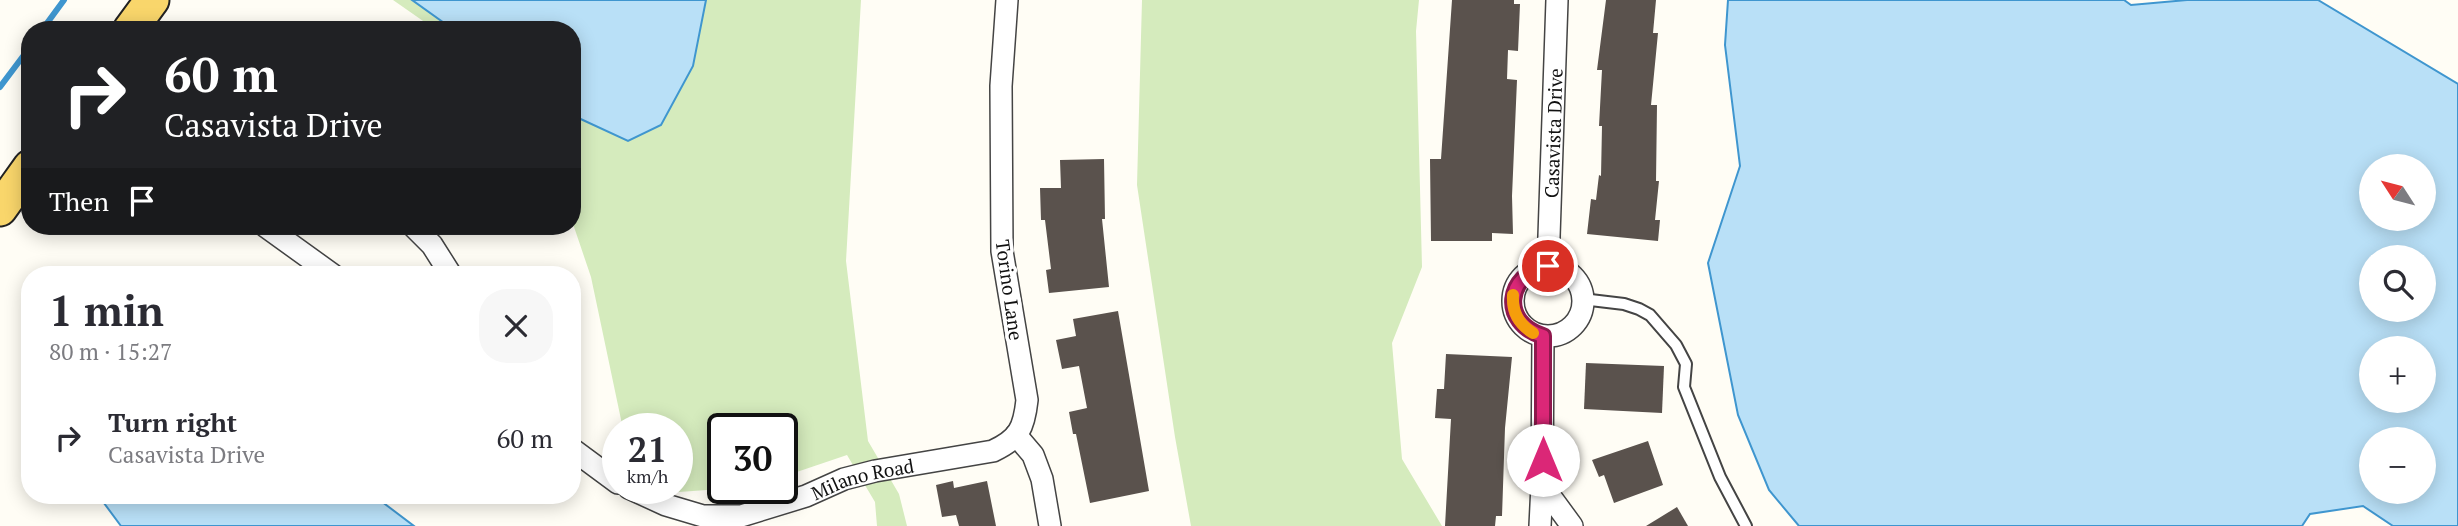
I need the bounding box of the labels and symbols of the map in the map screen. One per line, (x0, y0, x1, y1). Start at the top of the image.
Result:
street label: Casavista Drive (1538, 68, 1567, 198)
north arrow (2359, 154, 2436, 231)
pin (1518, 236, 1578, 296)
street label: Torino Lane (991, 238, 1029, 342)
speed limit sign: 30 (707, 413, 798, 504)
position arrow (1506, 423, 1580, 497)
street label: Milano Road (807, 452, 916, 505)

